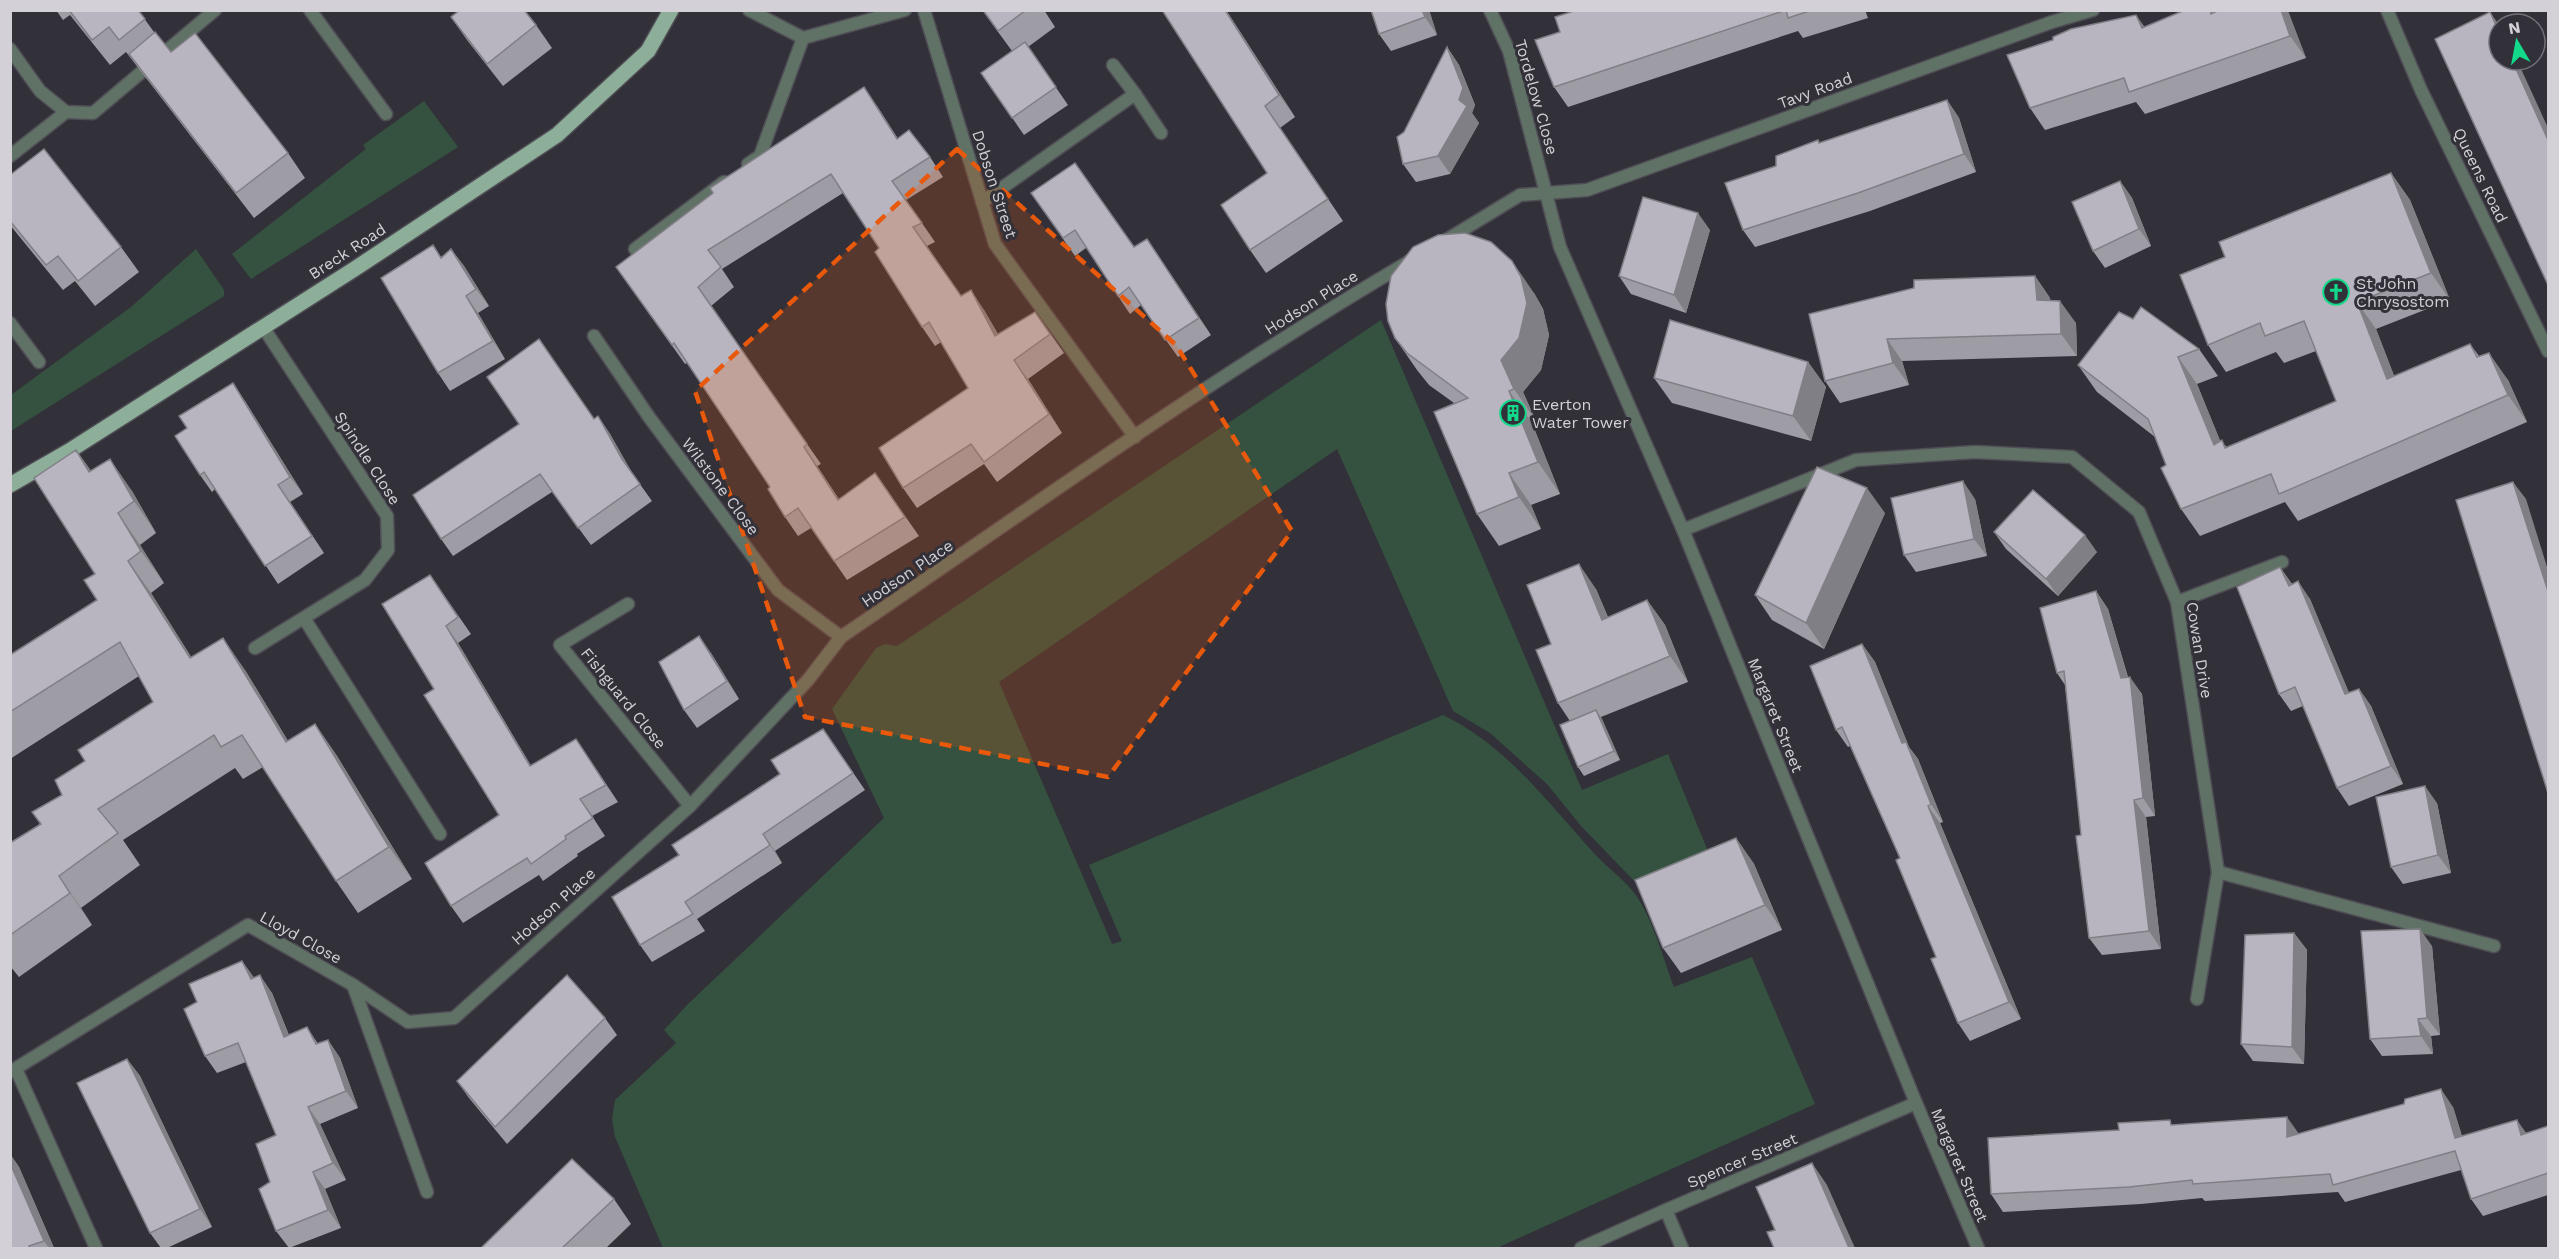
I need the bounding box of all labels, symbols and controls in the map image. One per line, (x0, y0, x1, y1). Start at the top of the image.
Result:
north arrow (2487, 12, 2547, 72)
text: N (2507, 17, 2522, 38)
street label: Tordelow Close (1511, 37, 1562, 157)
street label: Tavy Road (1775, 68, 1855, 113)
street label: Queens Road (2449, 125, 2512, 226)
street label: Dobson Street (968, 128, 1021, 241)
street label: Breck Road (305, 219, 389, 283)
street label: Hodson Place (1261, 266, 1361, 339)
place label: St John Chrysostom (2356, 274, 2449, 311)
church icon: St John Chrysostom (2321, 277, 2351, 307)
place label: Everton Water Tower (1532, 395, 1629, 432)
building icon: Everton Water Tower (1498, 398, 1528, 428)
street label: Spindle Close (330, 408, 405, 508)
street label: Wilstone Close (678, 434, 763, 539)
street label: Hodson Place (858, 536, 957, 611)
street label: Cowan Drive (2182, 600, 2217, 700)
street label: Fishguard Close (577, 644, 670, 753)
street label: Margaret Street (1744, 655, 1807, 776)
street label: Hodson Place (507, 864, 599, 949)
street label: Lloyd Close (256, 907, 345, 968)
street label: Margaret Street (1927, 1105, 1992, 1225)
street label: Spencer Street (1684, 1129, 1800, 1192)

